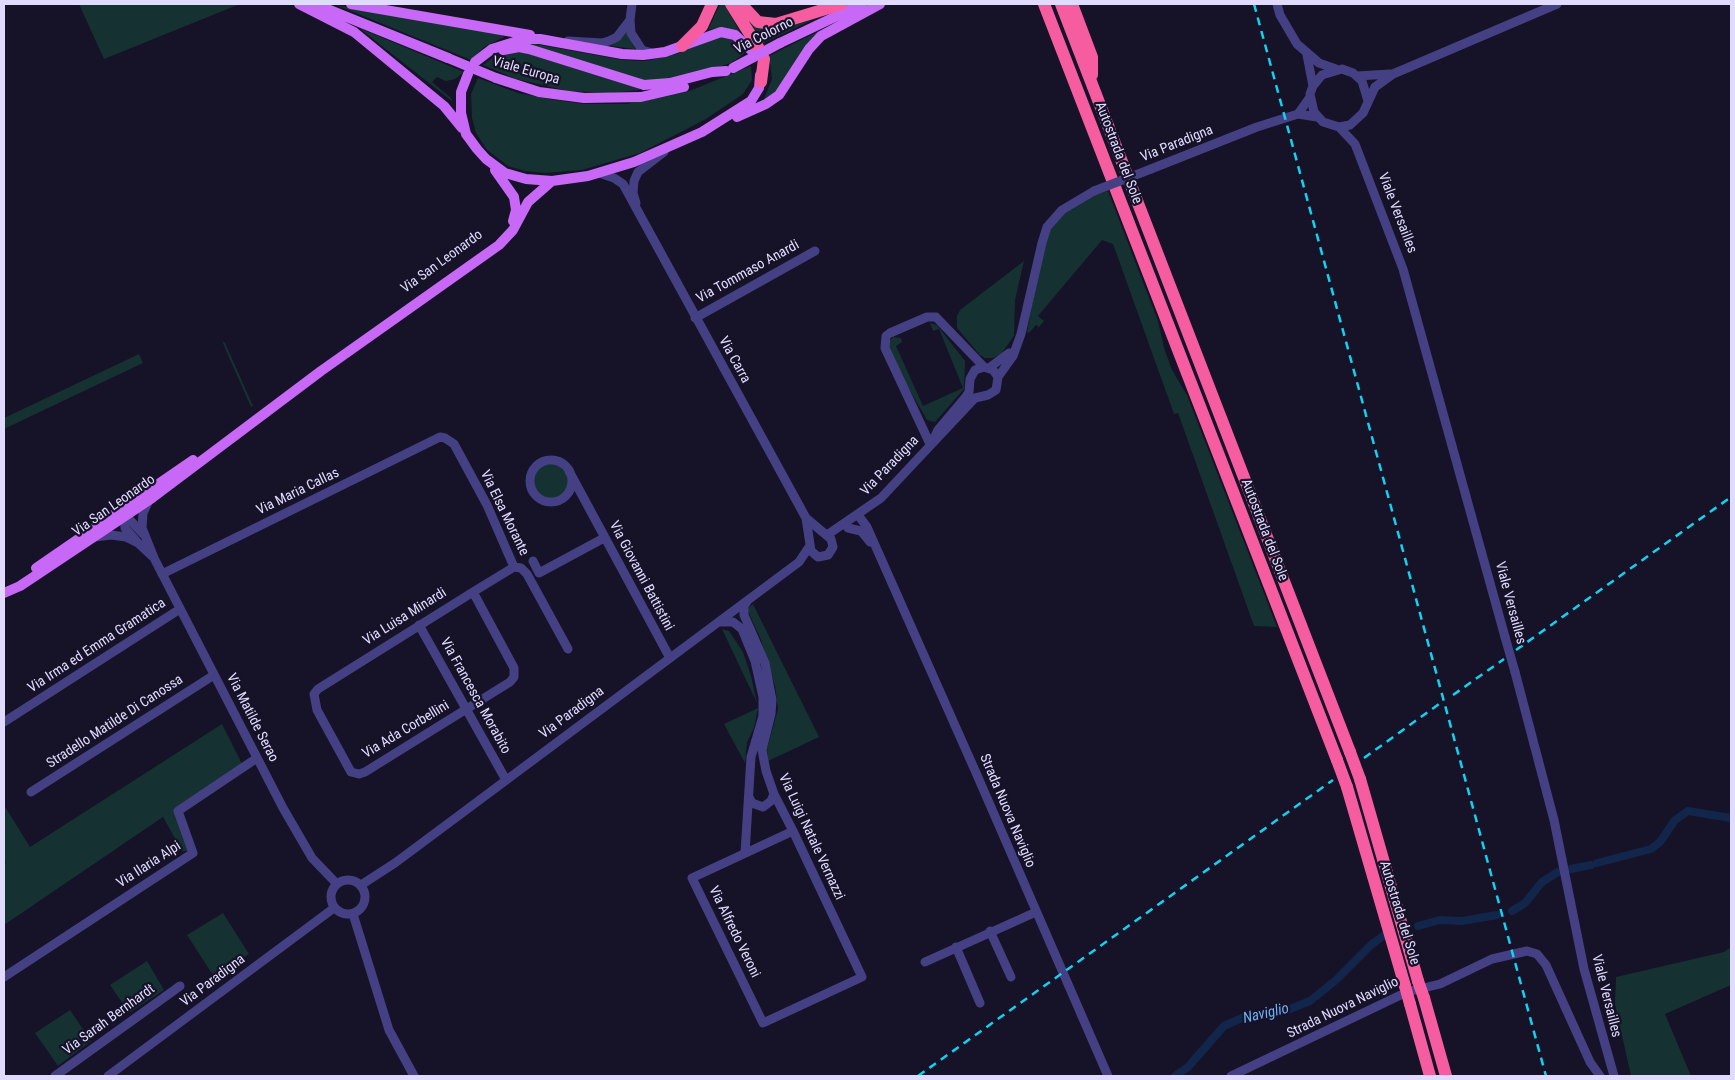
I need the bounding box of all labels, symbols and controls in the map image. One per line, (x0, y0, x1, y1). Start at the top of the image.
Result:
street label: Via Colorno (732, 14, 796, 58)
street label: Viale Europa (490, 53, 562, 89)
street label: Autostrada del Sole (1091, 100, 1145, 206)
street label: Via Paradigna (1138, 122, 1216, 166)
street label: Viale Versailles (1374, 170, 1420, 256)
street label: Via San Leonardo (398, 227, 486, 297)
street label: Via Tommaso Anardi (694, 237, 802, 307)
street label: Via Carra (714, 334, 754, 386)
street label: Via Paradigna (857, 433, 923, 499)
street label: Via Maria Callas (254, 465, 342, 519)
street label: Via Elsa Morante (476, 467, 532, 559)
street label: Via San Leonardo (70, 471, 158, 541)
street label: Autostrada del Sole (1237, 477, 1291, 583)
street label: Via Giovanni Battistini (605, 518, 677, 634)
street label: Viale Versailles (1491, 560, 1529, 646)
street label: Via Luisa Minardi (360, 585, 450, 649)
street label: Via Irma ed Emma Gramatica (25, 595, 169, 697)
street label: Via Francesca Morabito (436, 635, 514, 757)
street label: Via Matilde Serao (222, 671, 282, 765)
street label: Stradello Matilde Di Canossa (44, 672, 186, 772)
street label: Via Paradigna (536, 683, 608, 743)
street label: Via Ada Corbellini (360, 697, 452, 763)
street label: Strada Nuova Naviglio (975, 752, 1039, 870)
street label: Via Luigi Natale Vernazzi (774, 771, 848, 903)
street label: Via Ilaria Alpi (114, 838, 184, 892)
street label: Autostrada del Sole (1375, 859, 1423, 967)
street label: Via Alfredo Veroni (705, 883, 763, 981)
street label: Via Paradigna (177, 951, 249, 1011)
street label: Viale Versailles (1588, 953, 1624, 1039)
street label: Strada Nuova Naviglio (1285, 974, 1401, 1042)
street label: Via Sarah Bernhardt (60, 981, 158, 1059)
water label: Naviglio (1241, 1000, 1291, 1028)

